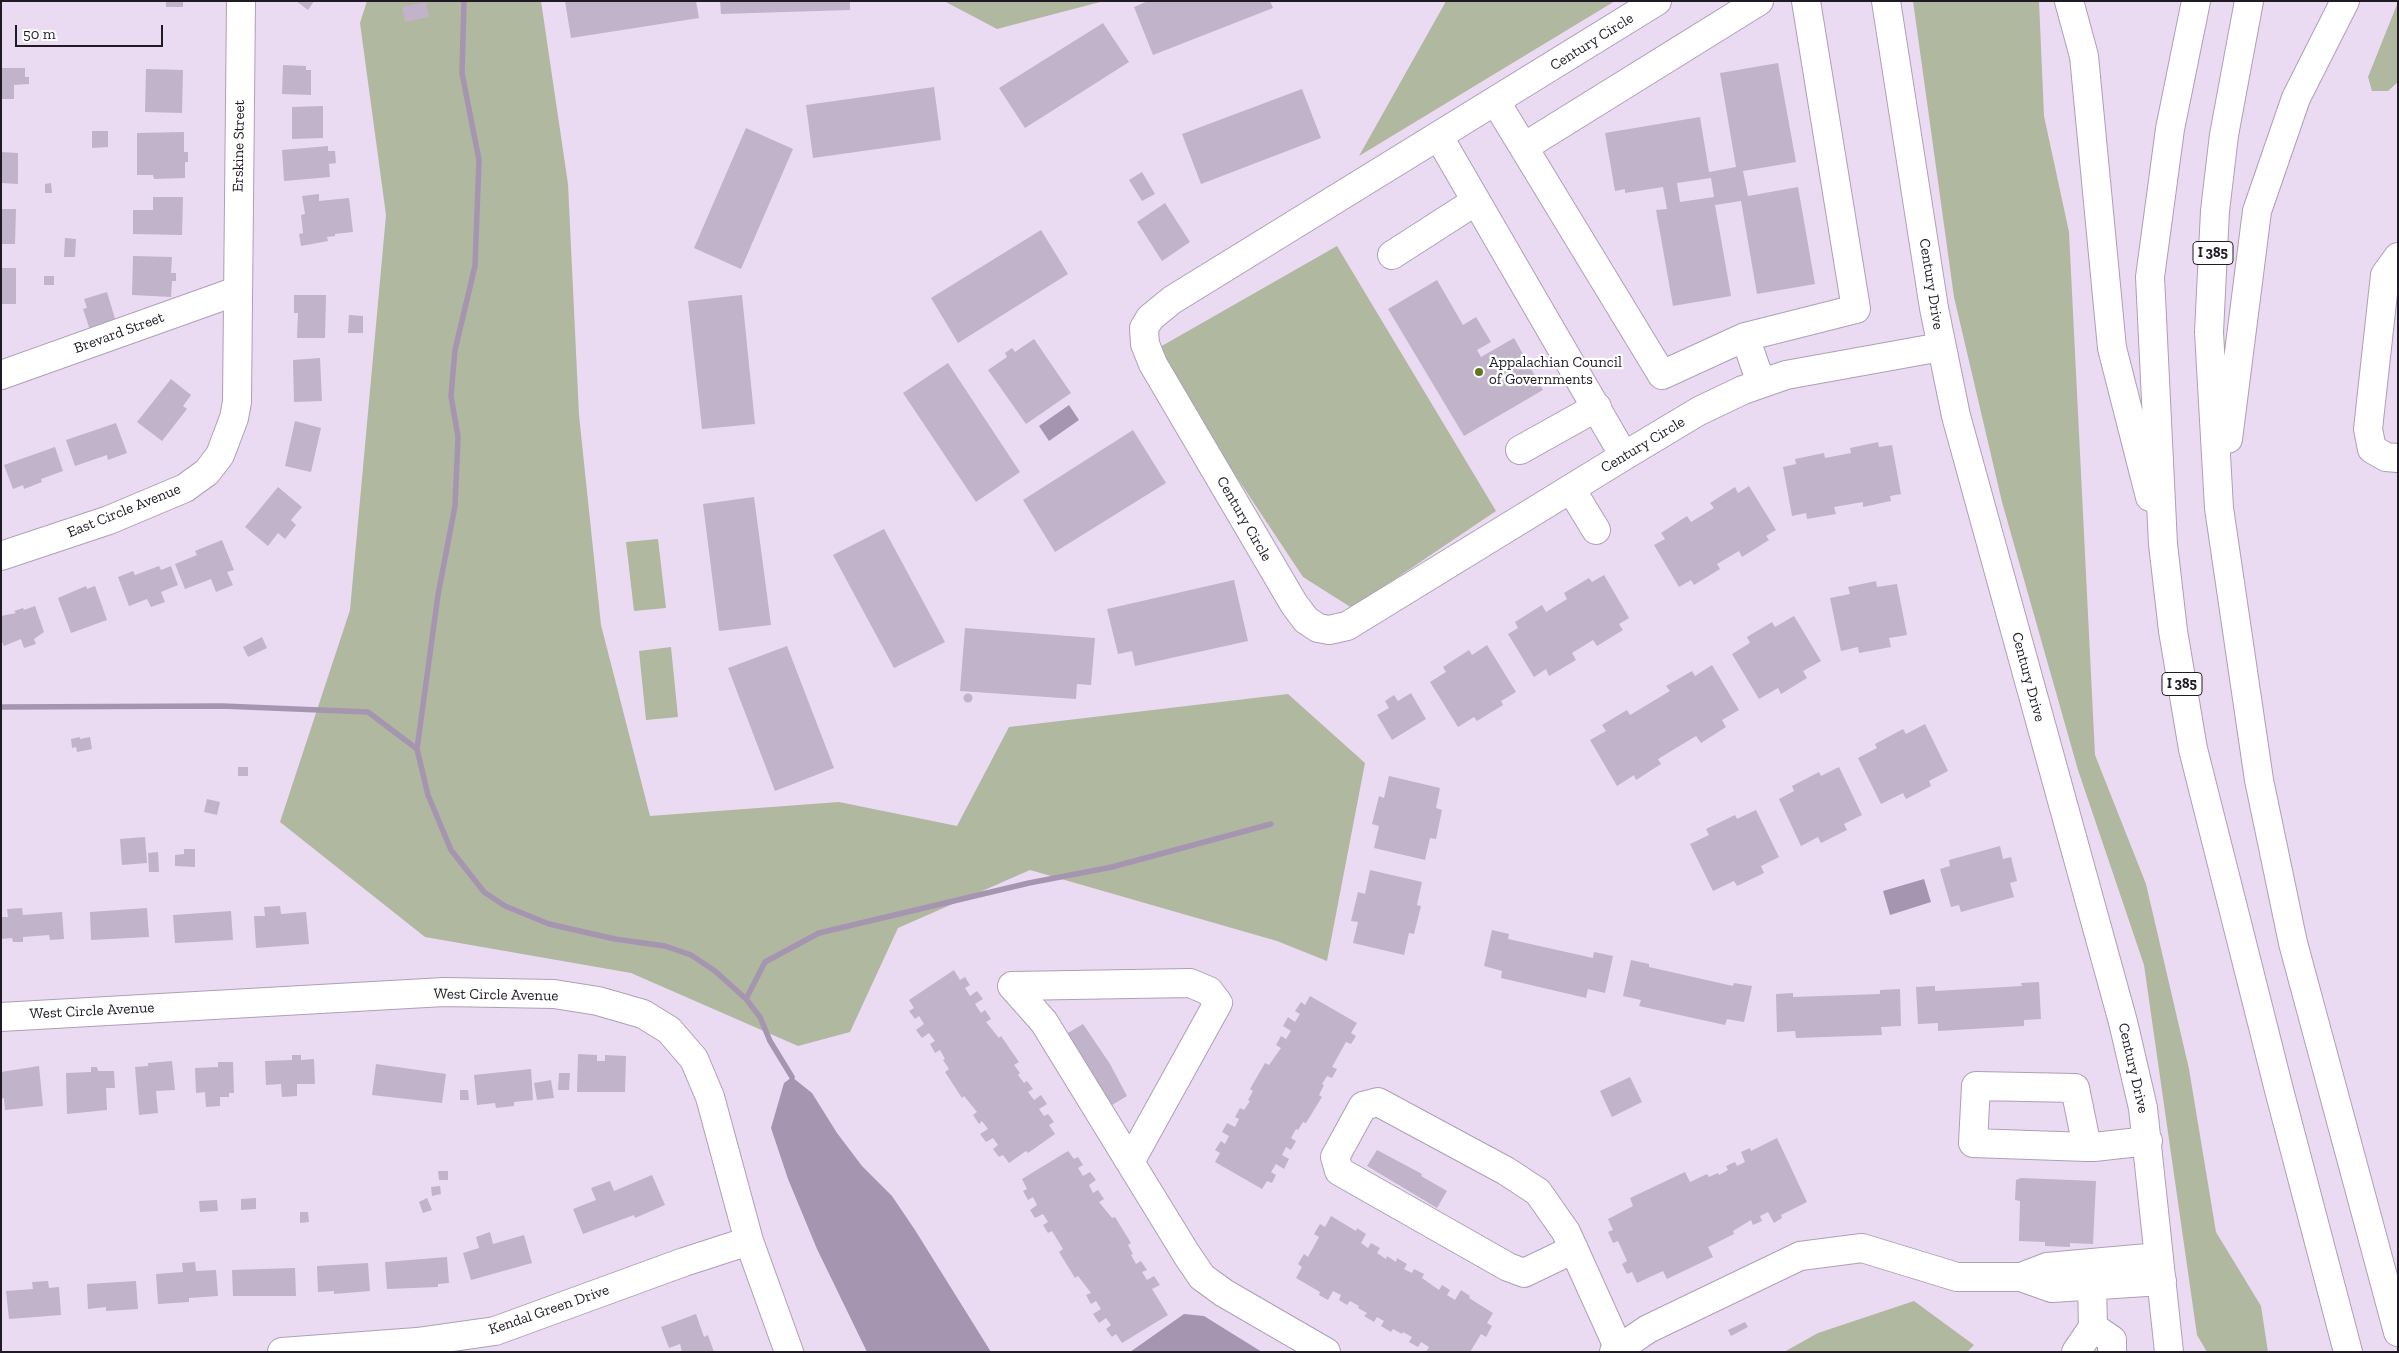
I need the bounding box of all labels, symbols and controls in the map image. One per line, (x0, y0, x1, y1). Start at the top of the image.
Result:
street label: Century Circle (1547, 9, 1637, 75)
scale bar (18, 15, 165, 47)
text: 50 m (23, 25, 56, 43)
street label: Erskine Street (229, 100, 249, 192)
street label: Century Drive (1915, 237, 1947, 331)
road number: I 385 (2193, 242, 2233, 264)
street label: Brevard Street (72, 308, 166, 358)
place label: Appalachian Council of Governments (1489, 354, 1622, 389)
marker: Appalachian Council of Governments (1473, 366, 1485, 378)
street label: Century Circle (1598, 413, 1688, 477)
street label: Century Circle (1212, 473, 1276, 565)
street label: East Circle Avenue (65, 480, 183, 542)
street label: Century Drive (2007, 630, 2049, 724)
road number: I 385 (2162, 672, 2202, 696)
street label: West Circle Avenue (433, 985, 559, 1005)
street label: West Circle Avenue (29, 999, 155, 1023)
street label: Century Drive (2114, 1021, 2152, 1115)
street label: Kendal Green Drive (487, 1281, 611, 1339)

